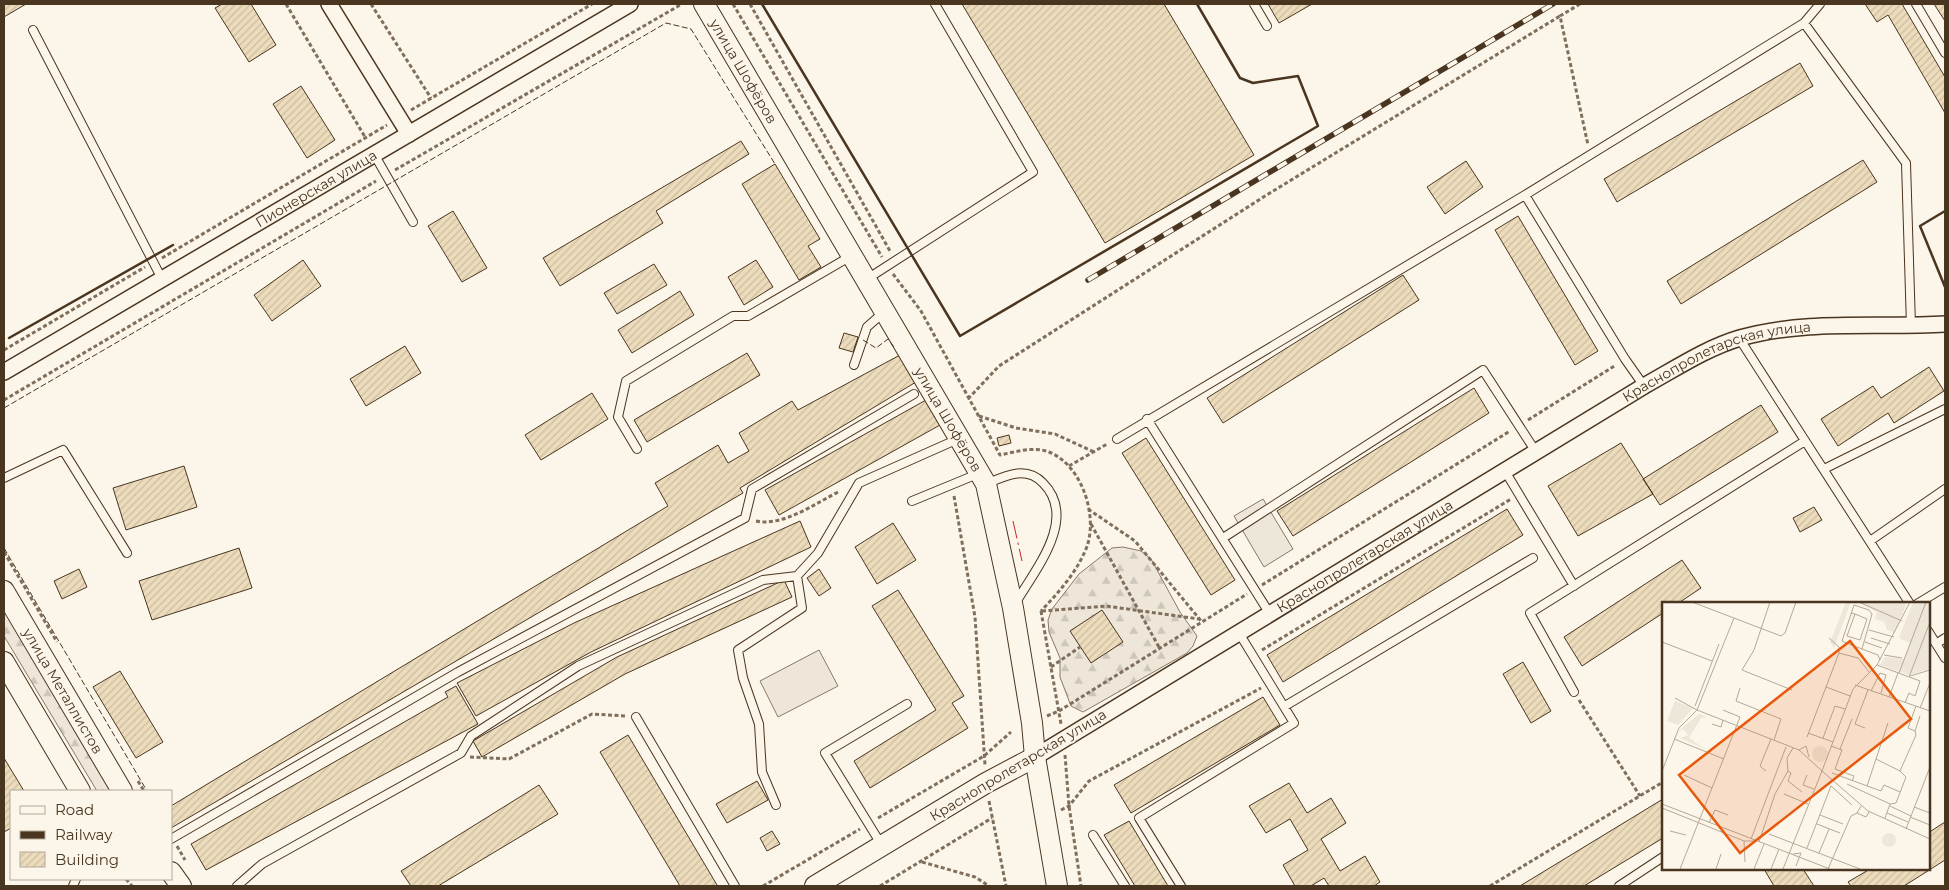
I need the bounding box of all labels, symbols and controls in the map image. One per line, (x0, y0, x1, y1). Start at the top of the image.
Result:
street label: улица Шофёров (705, 15, 781, 127)
street label: Пионерская улица (252, 146, 380, 231)
street label: Краснопролетарская улица (1619, 318, 1812, 406)
street label: улица Шофёров (910, 363, 986, 475)
street label: Краснопролетарская улица (1273, 496, 1456, 617)
inset map (1662, 602, 1929, 870)
street label: улица Металлистов (18, 624, 107, 757)
street label: Краснопролетарская улица (926, 705, 1110, 825)
legend (10, 790, 172, 880)
text: Road (55, 800, 94, 819)
text: Railway (55, 825, 113, 844)
text: Building (55, 850, 119, 869)

